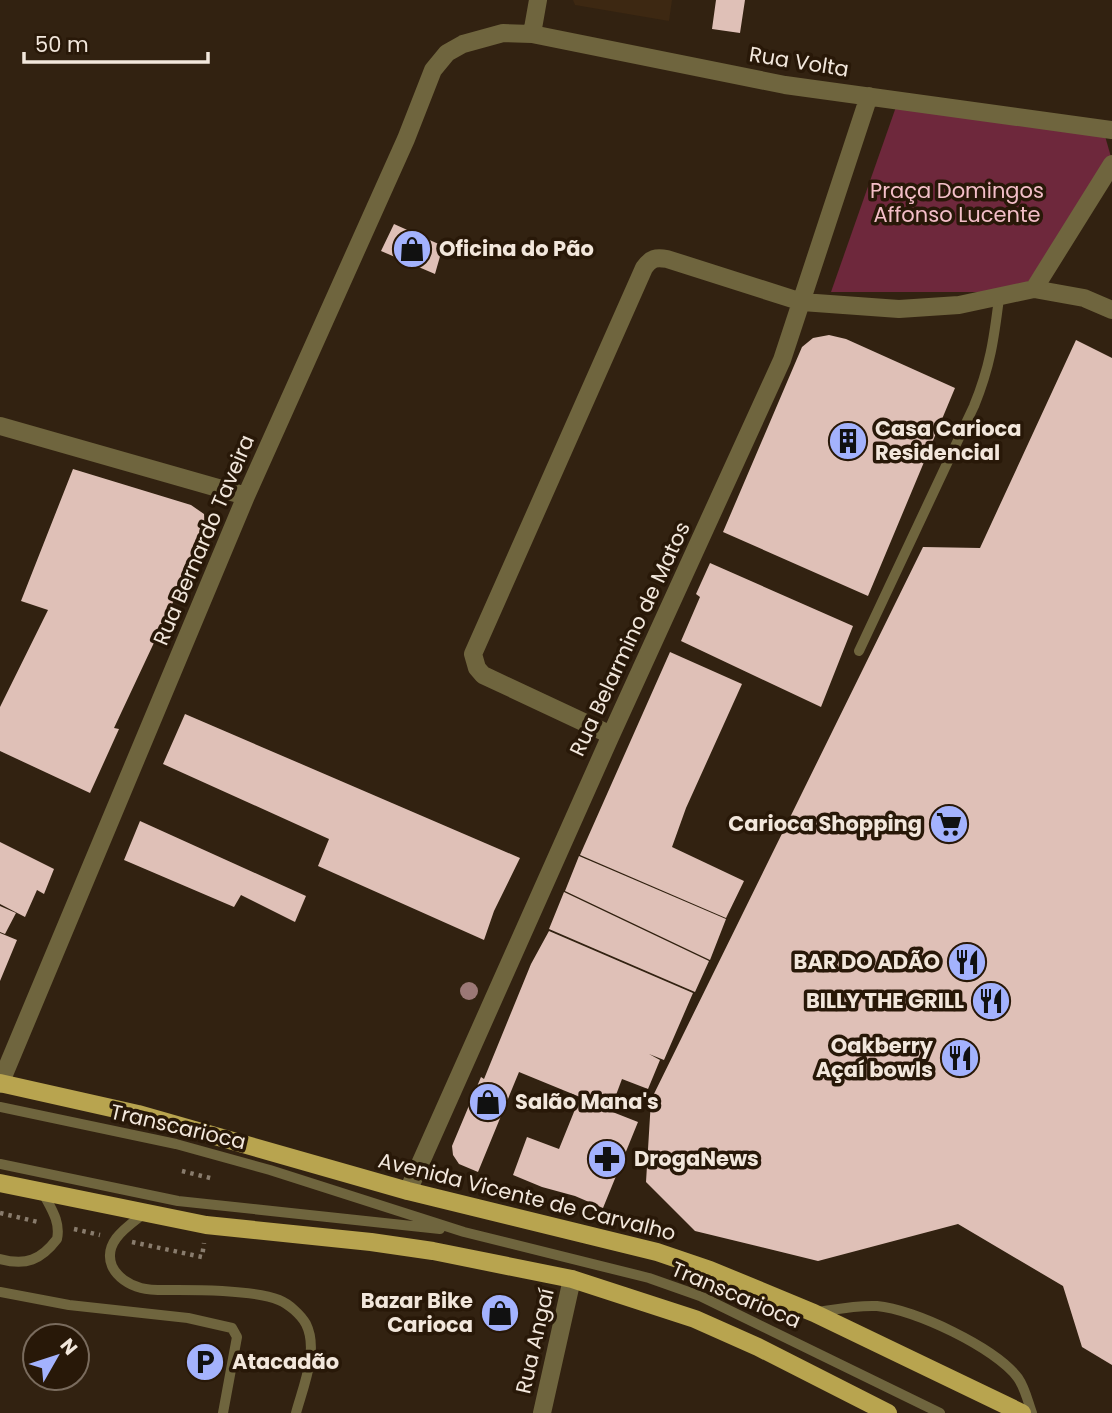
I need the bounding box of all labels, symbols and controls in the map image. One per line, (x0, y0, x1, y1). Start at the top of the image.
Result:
scale bar (24, 21, 208, 65)
text: 50 m (35, 30, 89, 59)
street label: Rua Volta (747, 39, 851, 84)
park label: Praça Domingos Affonso Lucente (870, 176, 1044, 229)
shop icon: Oficina do Pão (391, 228, 433, 270)
place label: Oficina do Pão (439, 234, 594, 263)
place label: Casa Carioca Residencial (875, 414, 1021, 467)
building icon: Casa Carioca Residencial (827, 420, 869, 462)
street label: Rua Bernardo Taveira (146, 430, 261, 649)
street label: Rua Belarmino de Matos (562, 517, 697, 761)
supermarket icon: Carioca Shopping (928, 803, 970, 845)
place label: Carioca Shopping (728, 809, 922, 838)
restaurant icon: BAR DO ADÃO (946, 941, 988, 983)
place label: BAR DO ADÃO (794, 947, 940, 976)
restaurant icon: BILLY THE GRILL (970, 980, 1012, 1022)
place label: BILLY THE GRILL (806, 986, 964, 1015)
place label: Oakberry Açaí bowls (816, 1031, 934, 1084)
restaurant icon: Oakberry Açaí bowls (939, 1037, 981, 1079)
shop icon: Salão Mana's (467, 1081, 509, 1123)
place label: Salão Mana's (515, 1087, 659, 1116)
street label: Transcarioca (108, 1097, 249, 1156)
pharmacy icon: DrogaNews (586, 1138, 628, 1180)
place label: DrogaNews (634, 1144, 759, 1173)
street label: Avenida Vicente de Carvalho (375, 1145, 679, 1248)
street label: Transcarioca (667, 1254, 805, 1335)
street label: Rua Angaí (508, 1285, 561, 1396)
place label: Bazar Bike Carioca (361, 1286, 473, 1339)
shop icon: Bazar Bike Carioca (479, 1292, 521, 1334)
north arrow (21, 1322, 91, 1392)
text: N (54, 1333, 84, 1361)
parking icon: Atacadão (184, 1341, 226, 1383)
place label: Atacadão (232, 1347, 339, 1376)

